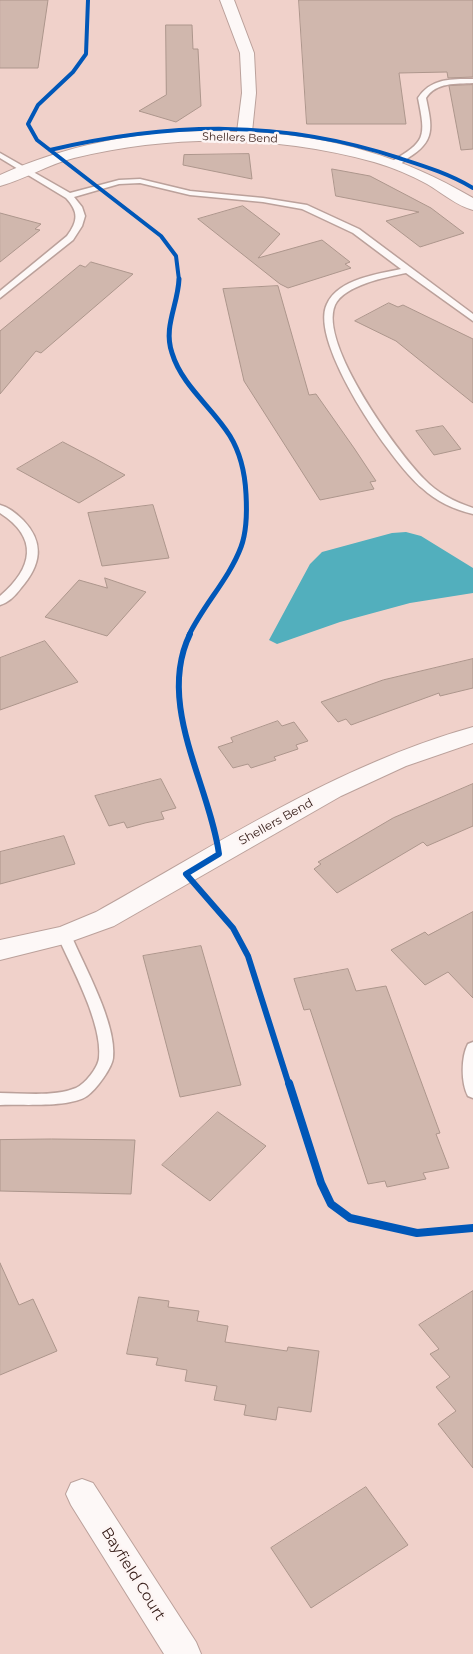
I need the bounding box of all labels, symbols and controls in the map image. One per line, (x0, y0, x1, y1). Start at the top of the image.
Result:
street label: Shellers Bend (202, 130, 278, 146)
street label: Shellers Bend (236, 796, 316, 848)
street label: Bayfield Court (97, 1524, 169, 1624)

